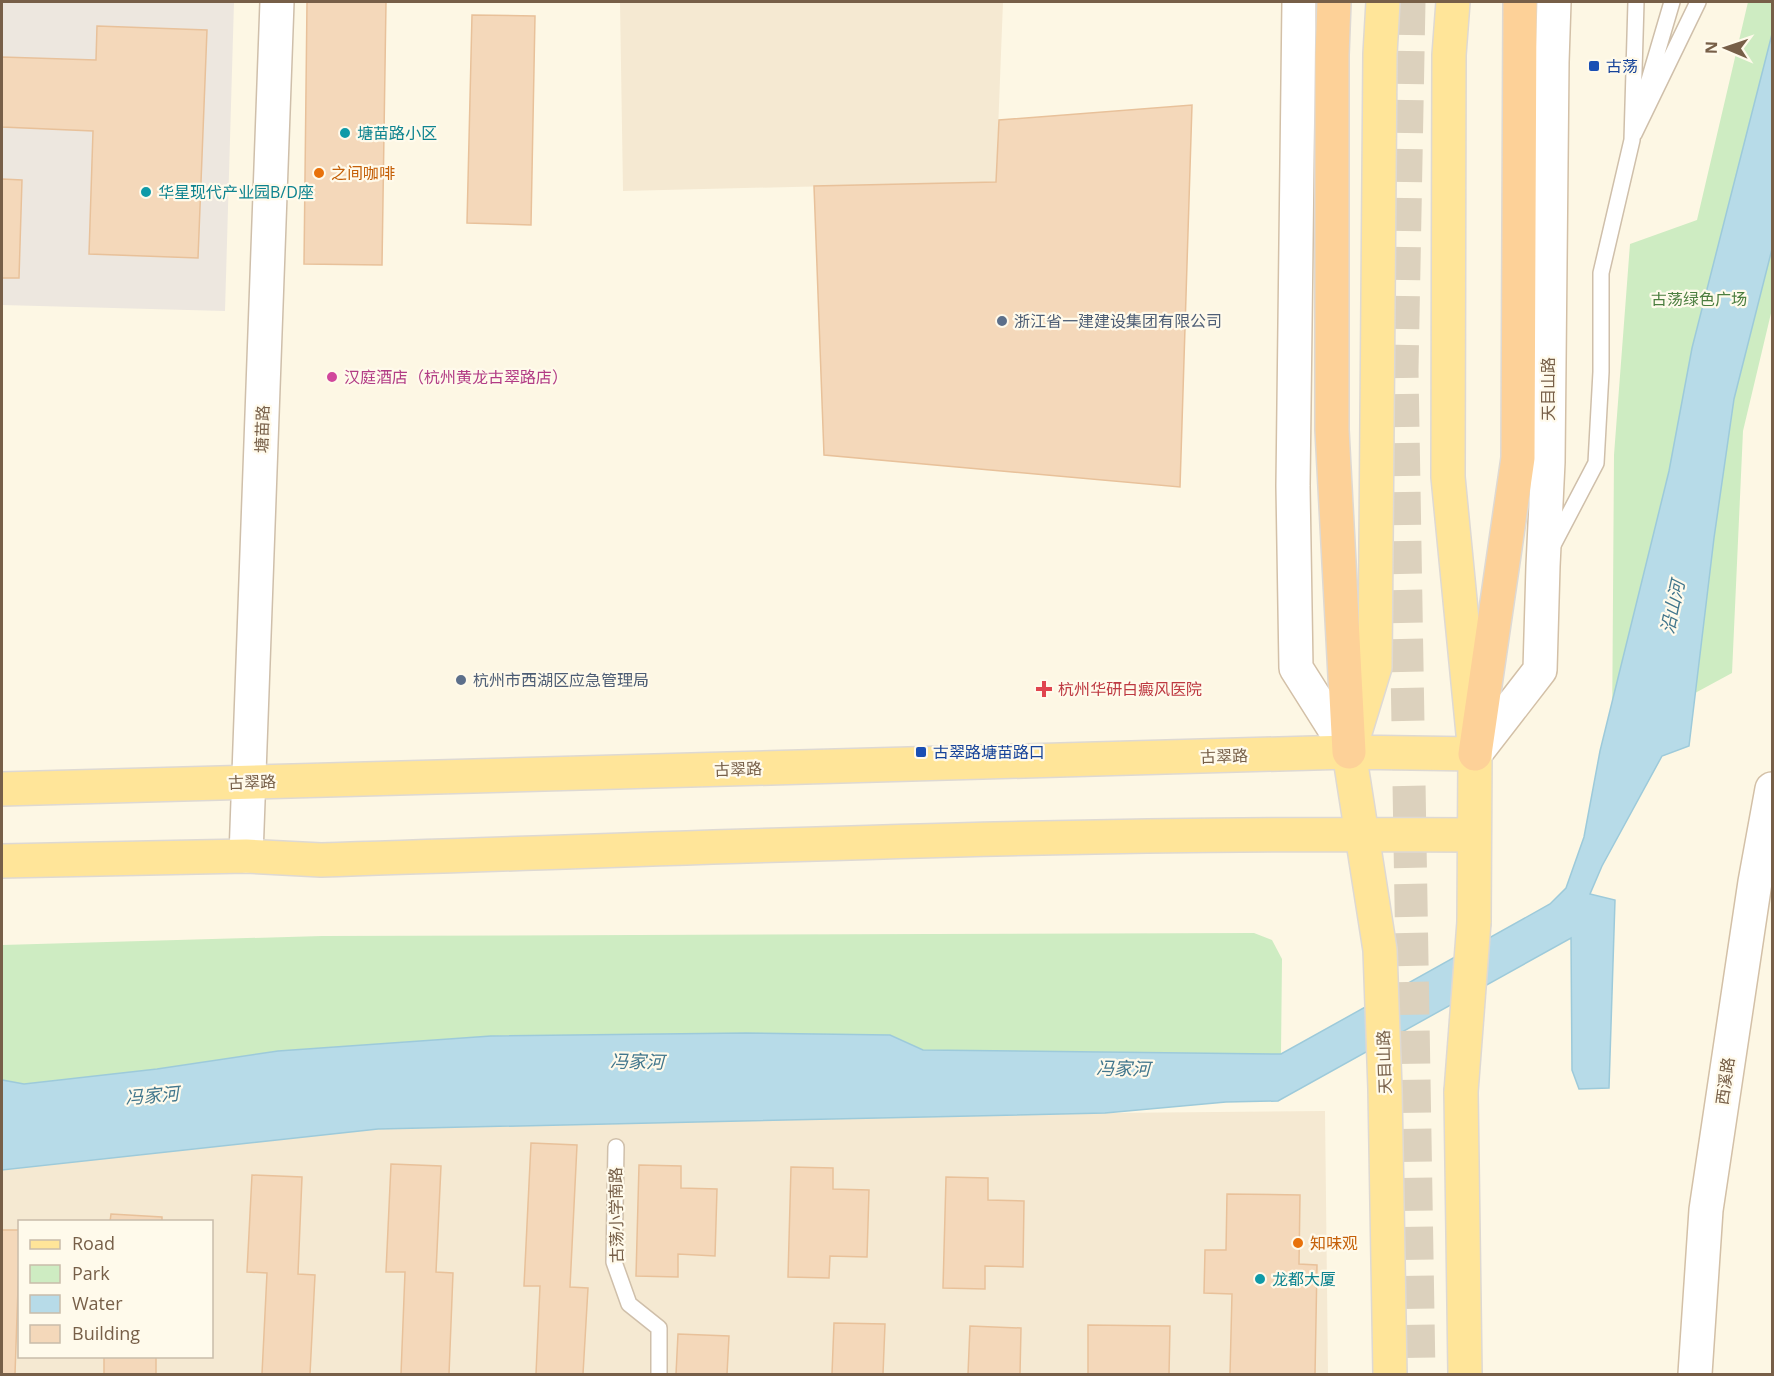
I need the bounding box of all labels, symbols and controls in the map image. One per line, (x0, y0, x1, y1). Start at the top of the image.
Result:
north arrow (1696, 18, 1756, 78)
text: N (1700, 41, 1722, 54)
place label: 古荡 (1606, 55, 1638, 77)
marker: 古荡 (1587, 59, 1601, 73)
place label: 塘苗路小区 (357, 122, 437, 144)
marker: 塘苗路小区 (338, 126, 352, 140)
place label: 之间咖啡 (331, 162, 395, 184)
marker: 之间咖啡 (312, 166, 326, 180)
place label: 华星现代产业园B/D座 (158, 181, 314, 203)
marker: 华星现代产业园B/D座 (139, 185, 153, 199)
park label: 古荡绿色广场 (1651, 288, 1747, 310)
place label: 浙江省一建建设集团有限公司 (1014, 310, 1222, 332)
marker: 浙江省一建建设集团有限公司 (995, 314, 1009, 328)
street label: 天目山路 (1537, 357, 1559, 421)
place label: 汉庭酒店（杭州黄龙古翠路店） (344, 366, 568, 388)
marker: 汉庭酒店（杭州黄龙古翠路店） (325, 370, 339, 384)
street label: 塘苗路 (250, 405, 274, 453)
water label: 沿山河 (1655, 575, 1690, 636)
place label: 杭州市西湖区应急管理局 (473, 669, 649, 691)
marker: 杭州市西湖区应急管理局 (454, 673, 468, 687)
place label: 杭州华研白癜风医院 (1058, 678, 1202, 700)
marker: 杭州华研白癜风医院 (1035, 680, 1053, 698)
place label: 古翠路塘苗路口 (933, 741, 1045, 763)
street label: 古翠路 (1200, 744, 1248, 768)
marker: 古翠路塘苗路口 (914, 745, 928, 759)
street label: 古翠路 (714, 757, 762, 781)
street label: 古翠路 (228, 770, 276, 794)
street label: 天目山路 (1372, 1030, 1396, 1094)
water label: 冯家河 (610, 1049, 667, 1074)
water label: 冯家河 (1096, 1056, 1153, 1081)
street label: 西溪路 (1711, 1056, 1739, 1106)
water label: 冯家河 (124, 1080, 183, 1109)
street label: 古荡小学南路 (604, 1167, 628, 1263)
legend (18, 1220, 213, 1358)
text: Road (72, 1231, 115, 1255)
place label: 知味观 (1310, 1232, 1358, 1254)
marker: 知味观 (1291, 1236, 1305, 1250)
text: Park (72, 1261, 110, 1285)
place label: 龙都大厦 (1272, 1268, 1336, 1290)
marker: 龙都大厦 (1253, 1272, 1267, 1286)
text: Water (72, 1291, 123, 1315)
text: Building (72, 1321, 140, 1345)

